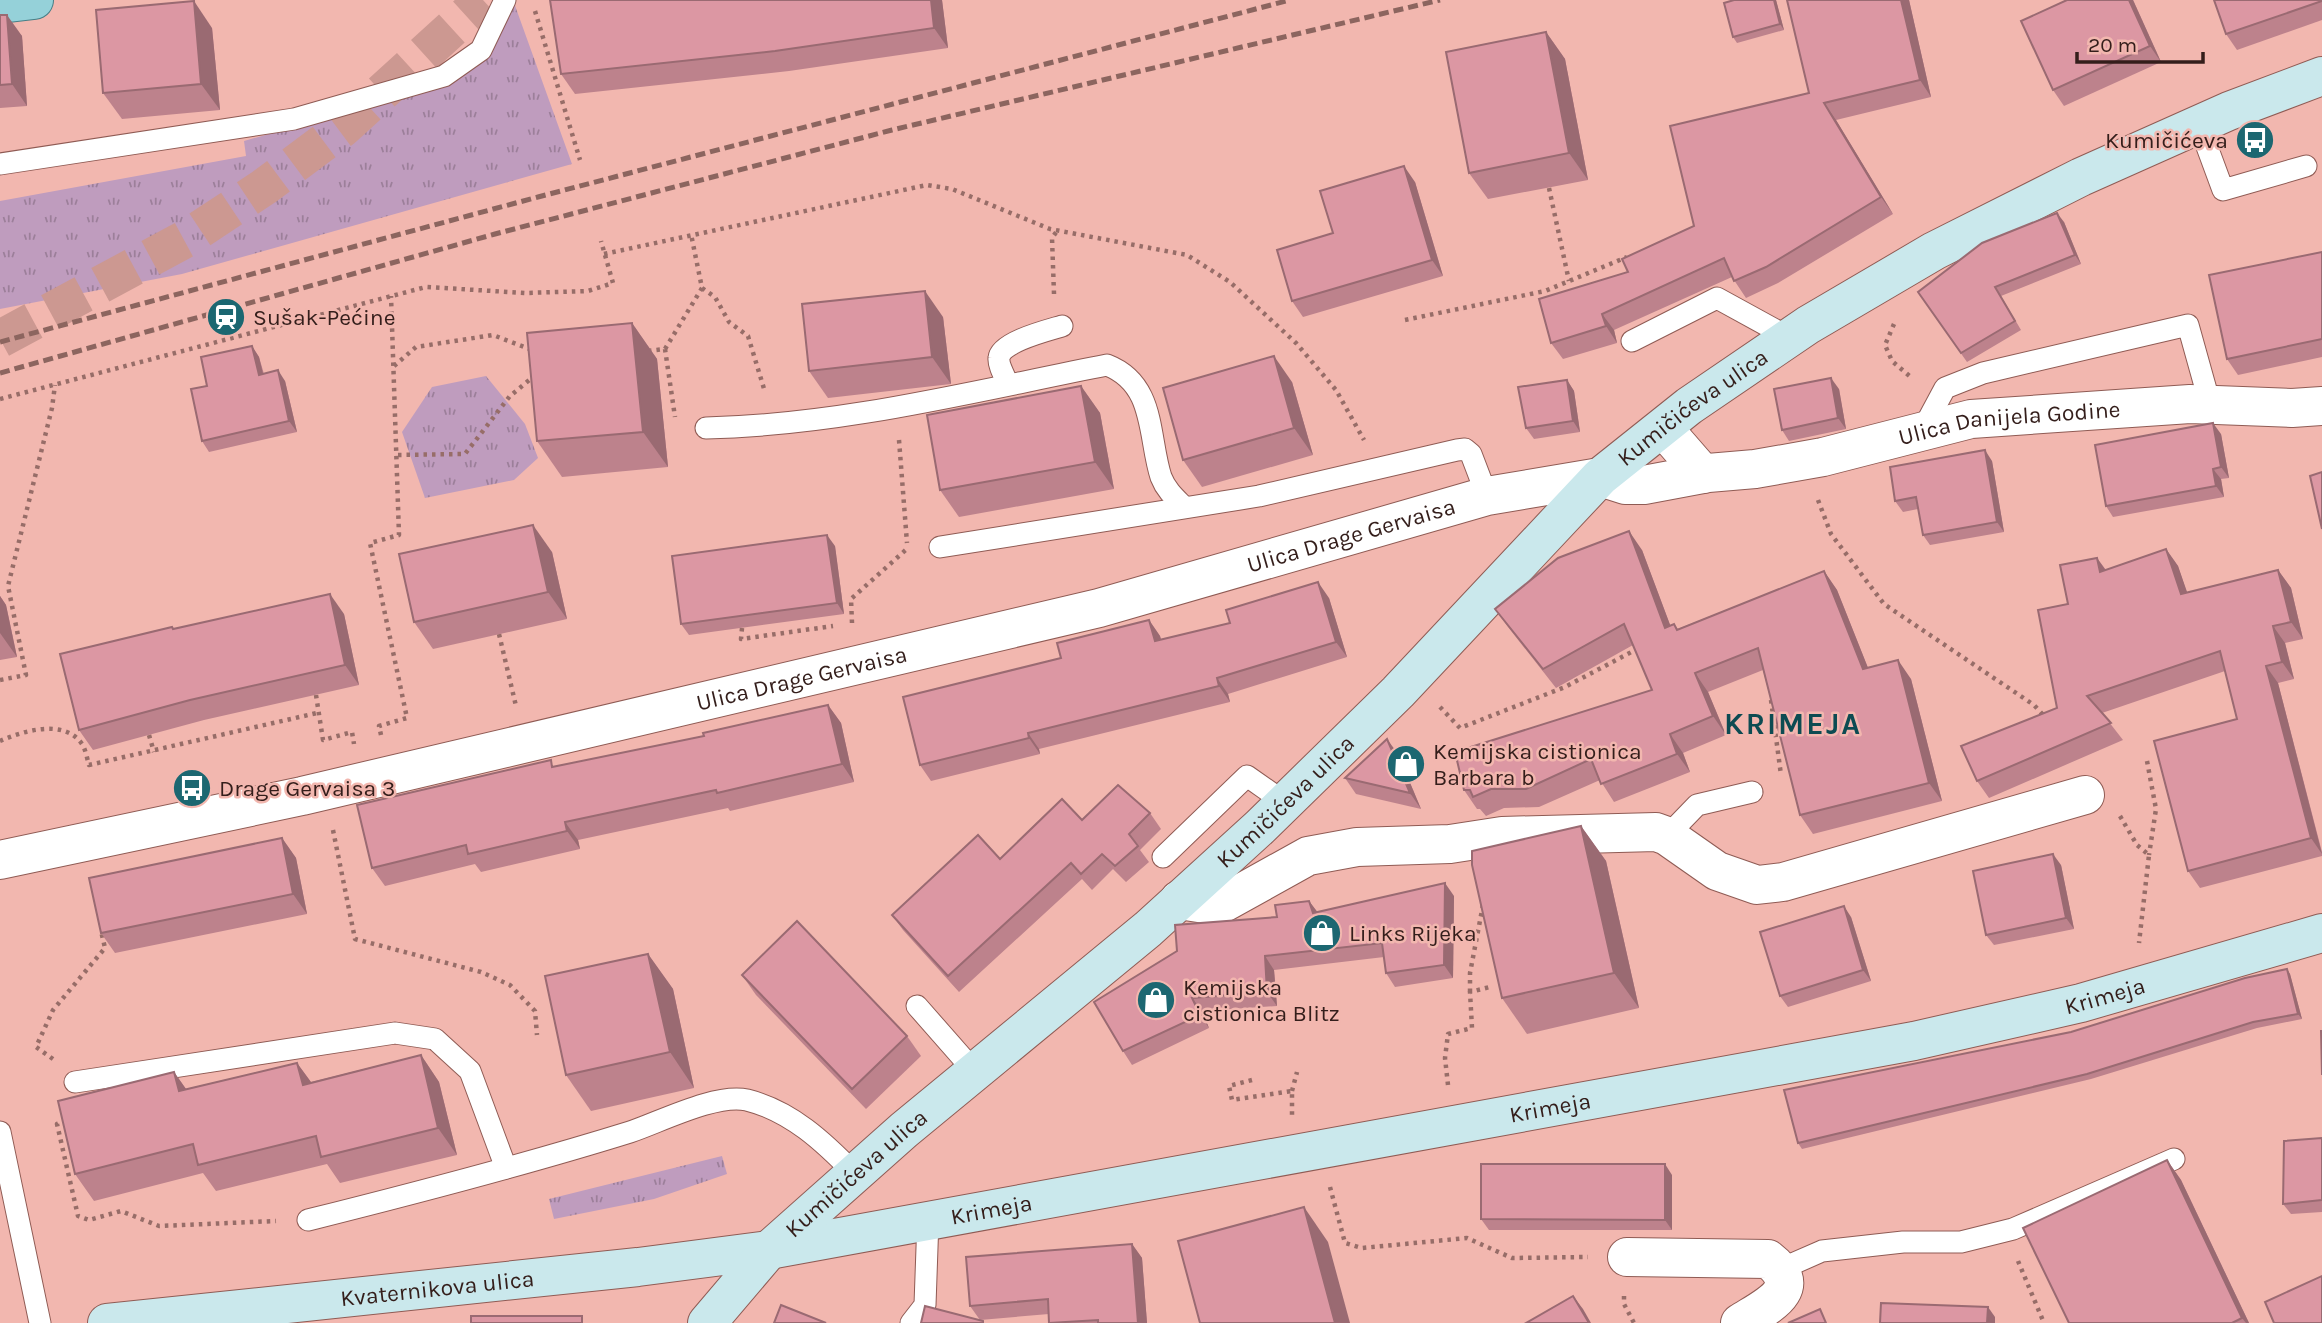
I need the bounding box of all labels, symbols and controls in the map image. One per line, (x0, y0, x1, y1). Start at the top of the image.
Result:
scale bar (2077, 21, 2203, 65)
text: 20 m (2088, 33, 2137, 57)
bus stop icon: Kumičićeva (2234, 119, 2276, 161)
place label: Kumičićeva (2105, 127, 2228, 154)
station icon: Sušak-Pećine (205, 296, 247, 338)
place label: Sušak-Pećine (253, 304, 396, 331)
street label: Kumičićeva ulica (1612, 343, 1773, 472)
street label: Ulica Danijela Godine (1896, 396, 2121, 451)
street label: Ulica Drage Gervaisa (1244, 493, 1459, 579)
street label: Ulica Drage Gervaisa (694, 641, 910, 717)
district label: KRIMEJA (1724, 706, 1862, 742)
street label: Kumičićeva ulica (1211, 730, 1360, 874)
place label: Kemijska cistionica Barbara b (1433, 738, 1642, 791)
shop icon: Kemijska cistionica Barbara b (1385, 743, 1427, 785)
bus stop icon: Drage Gervaisa 3 (171, 767, 213, 809)
place label: Drage Gervaisa 3 (219, 775, 395, 802)
shop icon: Links Rijeka (1301, 912, 1343, 954)
place label: Links Rijeka (1349, 920, 1477, 947)
street label: Krimeja (2062, 972, 2148, 1020)
place label: Kemijska cistionica Blitz (1183, 974, 1340, 1027)
shop icon: Kemijska cistionica Blitz (1135, 979, 1177, 1021)
street label: Krimeja (1507, 1087, 1593, 1129)
street label: Kumičićeva ulica (780, 1104, 933, 1243)
street label: Krimeja (948, 1189, 1034, 1231)
street label: Kvaternikova ulica (339, 1265, 536, 1312)

